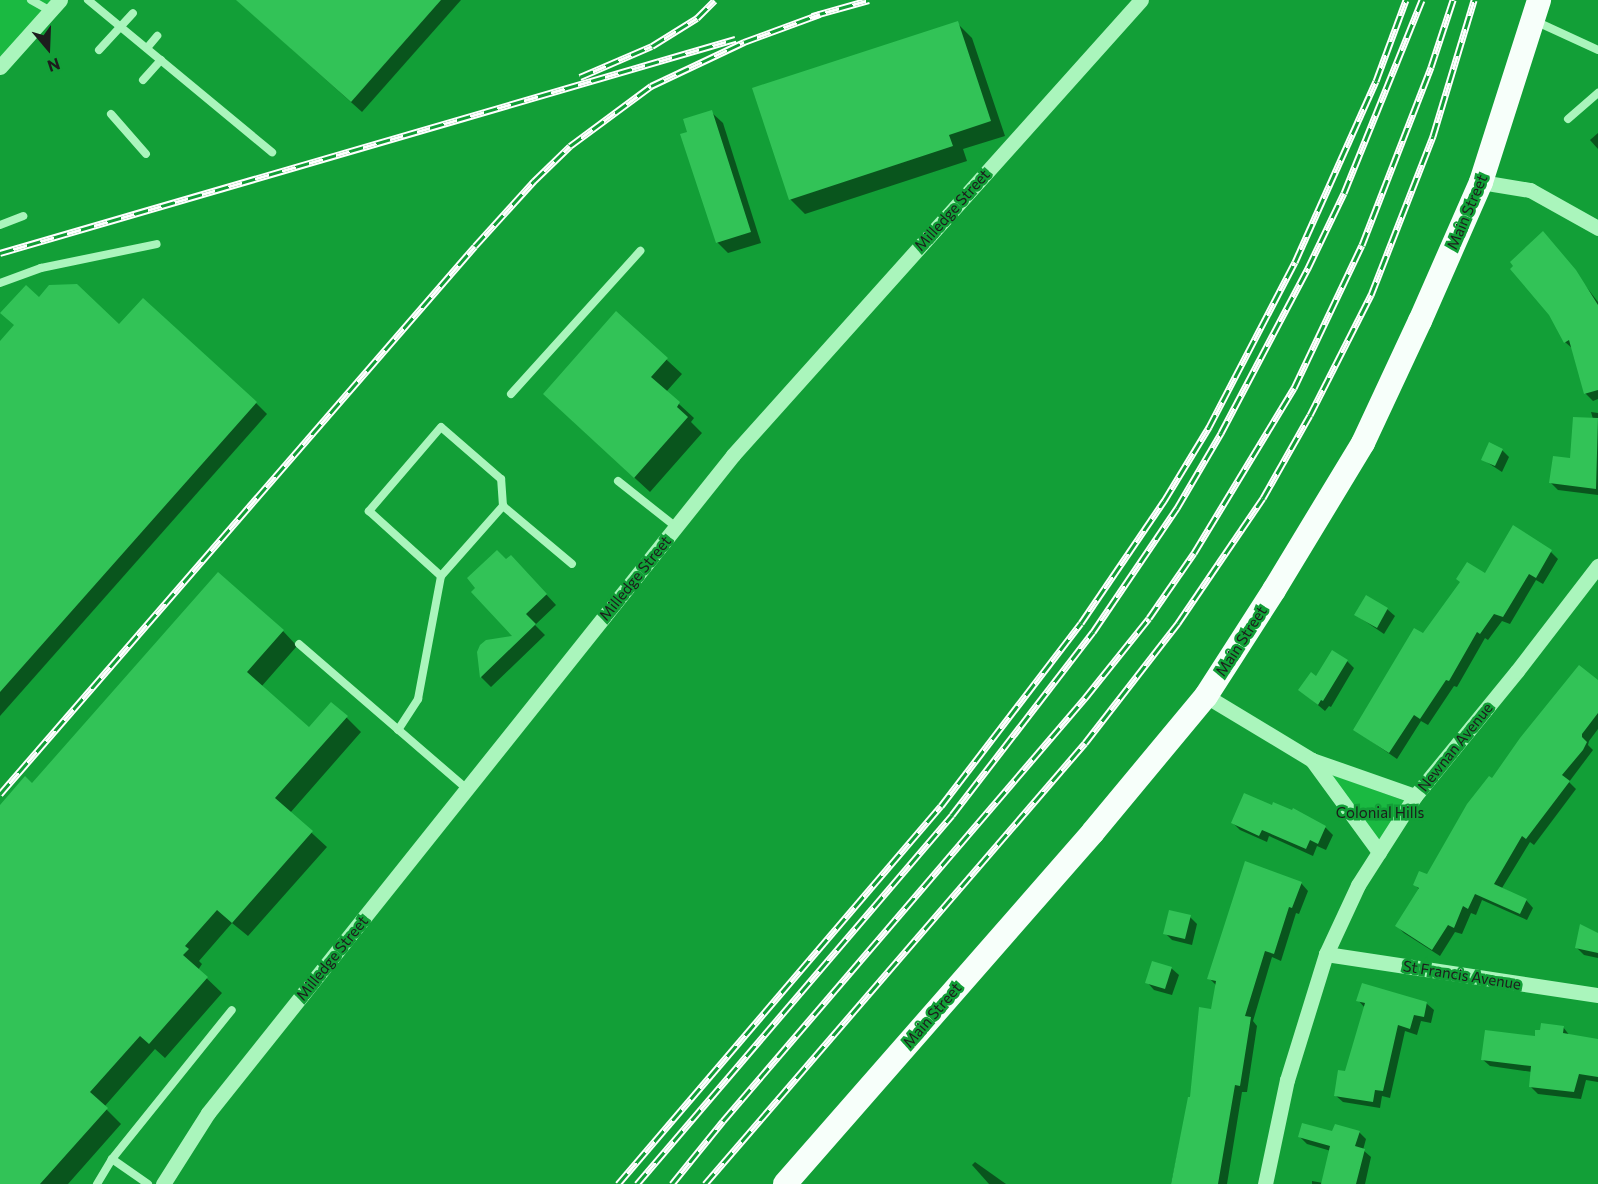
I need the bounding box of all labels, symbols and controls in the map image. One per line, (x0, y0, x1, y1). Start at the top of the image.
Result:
north arrow (18, 18, 78, 78)
text: N (45, 55, 63, 76)
street label: Milledge Street (911, 165, 993, 255)
street label: Main Street (1443, 172, 1491, 252)
street label: Milledge Street (595, 532, 675, 624)
street label: Main Street (1212, 603, 1270, 679)
street label: Newnan Avenue (1414, 699, 1496, 795)
park label: Colonial Hills (1336, 804, 1424, 822)
street label: Milledge Street (292, 912, 372, 1004)
street label: St Francis Avenue (1402, 957, 1522, 993)
street label: Main Street (899, 979, 965, 1051)

